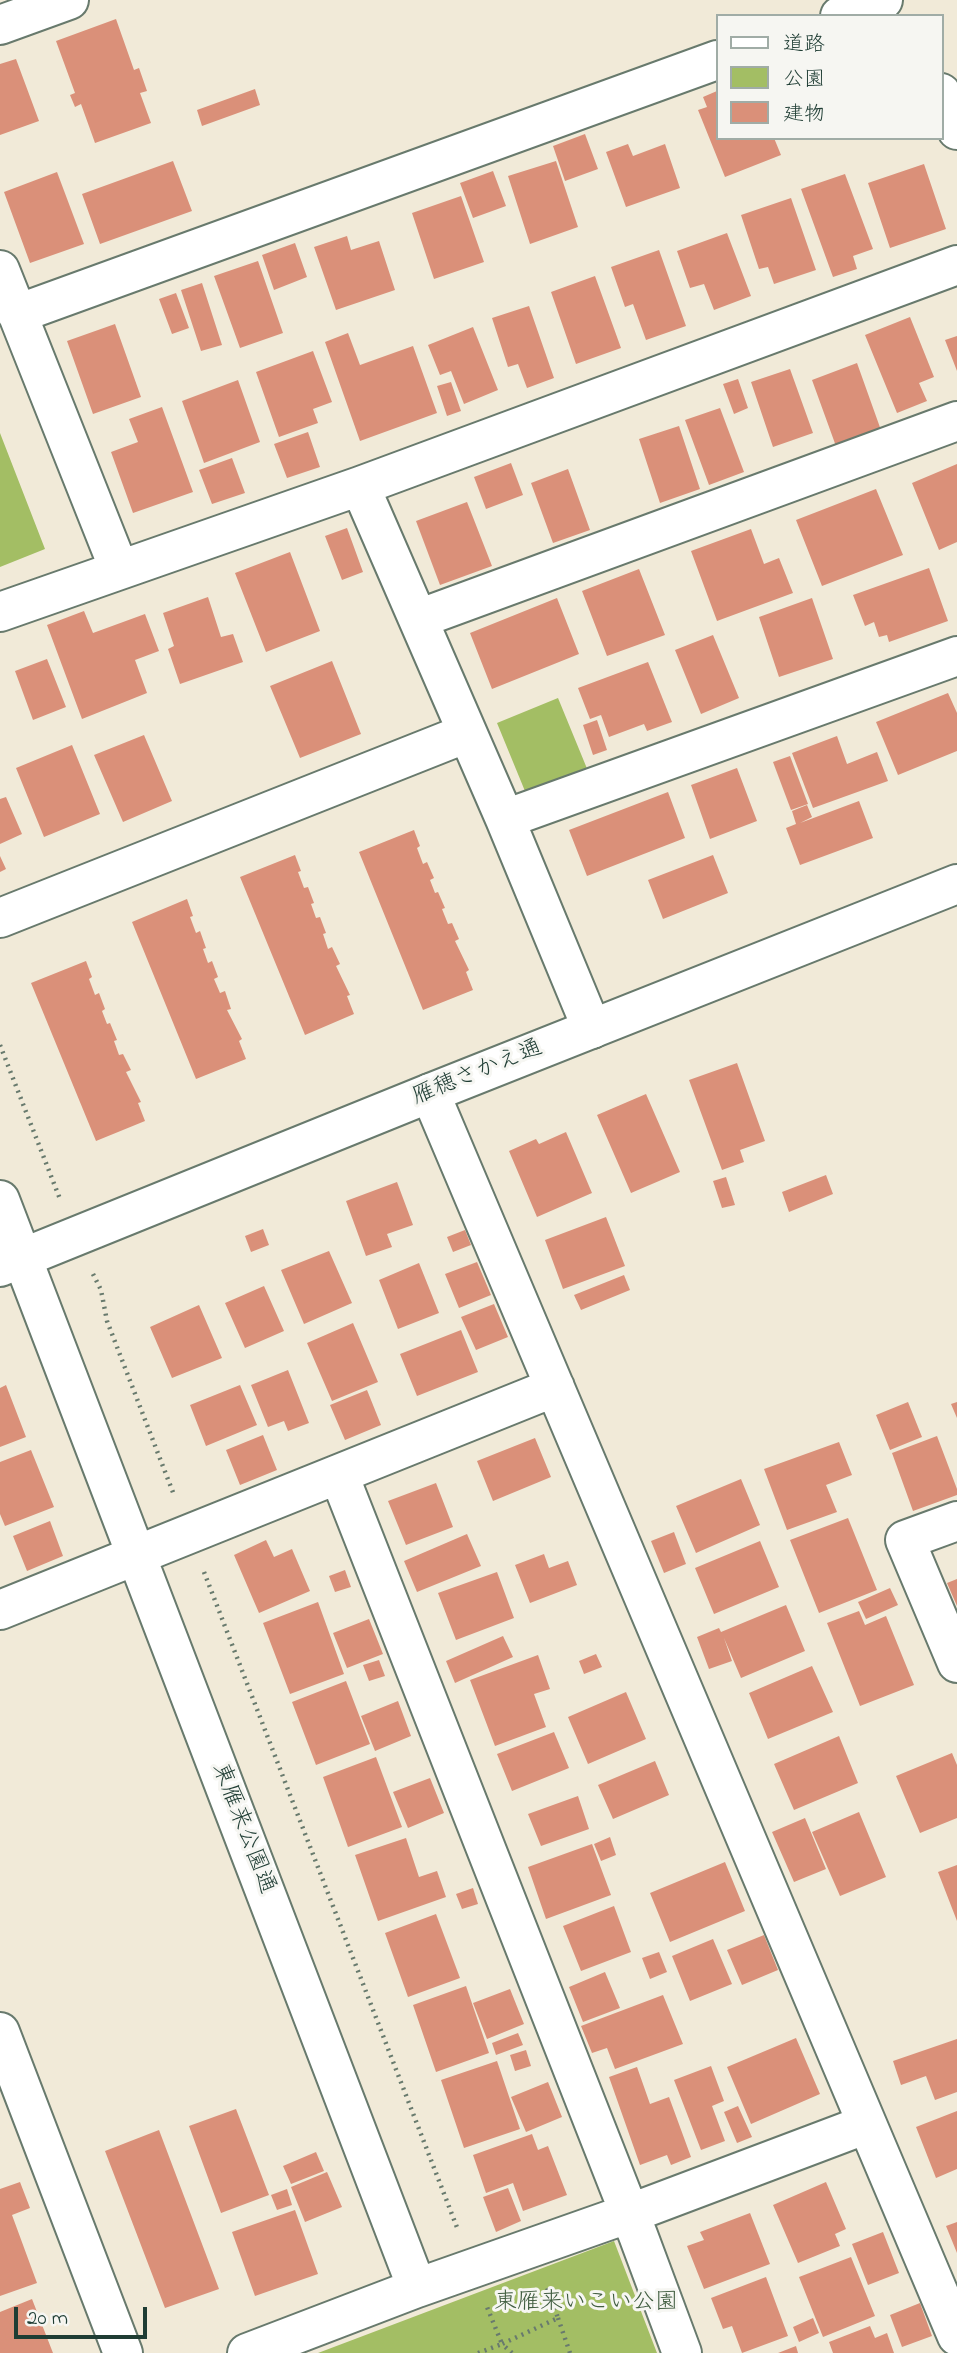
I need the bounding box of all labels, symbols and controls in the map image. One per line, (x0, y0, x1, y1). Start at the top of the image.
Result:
legend (716, 14, 943, 140)
text: 道路 (783, 30, 825, 60)
text: 公園 (783, 65, 825, 95)
text: 建物 (783, 100, 825, 130)
street label: 雁穂さかえ通 (409, 1035, 547, 1113)
street label: 東雁来公園通 (204, 1760, 280, 1898)
park label: 東雁来いこい公園 (494, 2290, 678, 2318)
scale bar (18, 2294, 150, 2338)
text: 20 m (27, 2304, 68, 2334)

